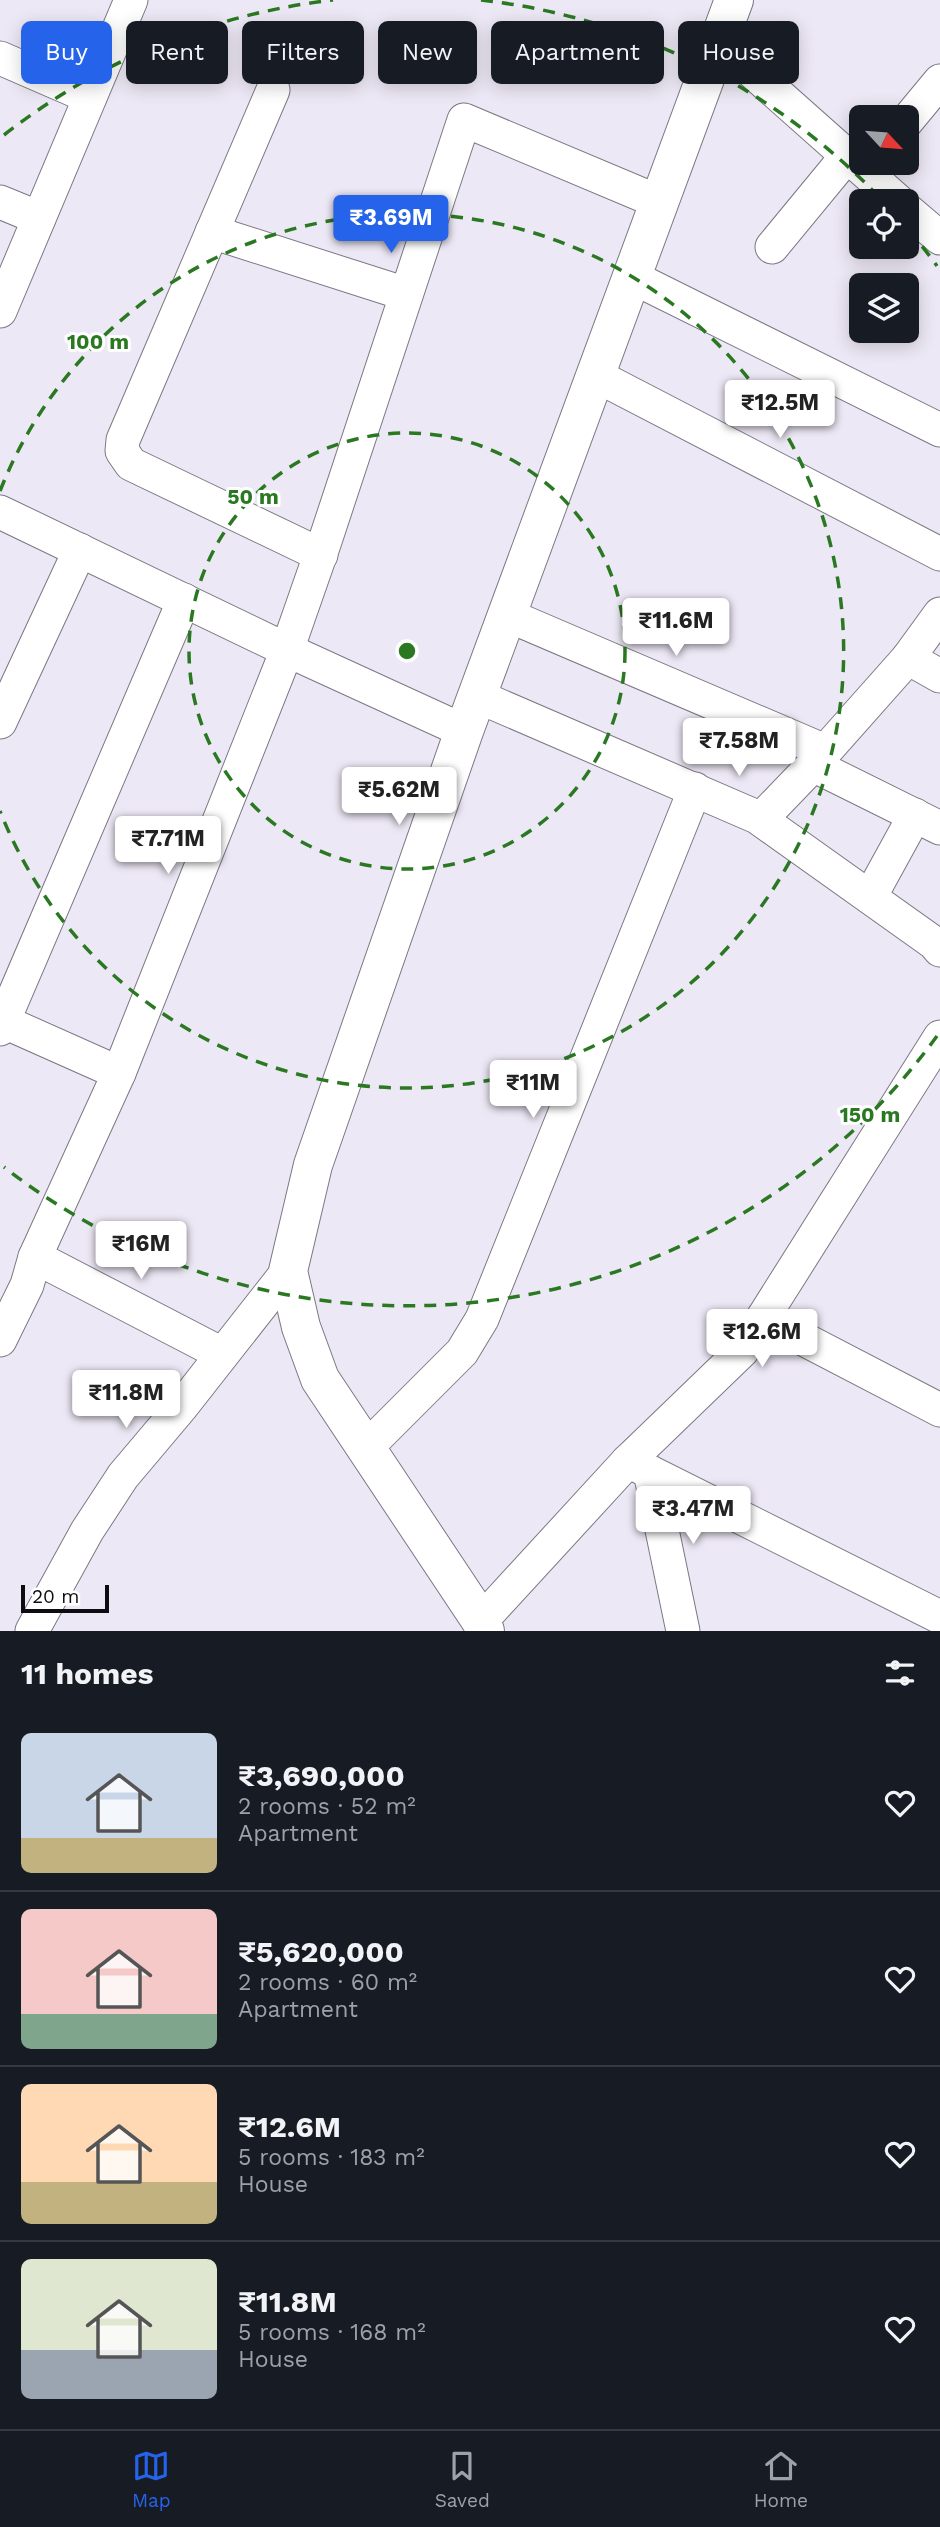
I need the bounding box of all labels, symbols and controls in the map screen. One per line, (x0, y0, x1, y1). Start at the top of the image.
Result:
chip: Buy (21, 21, 112, 84)
chip: Rent (126, 21, 228, 84)
chip: Filters (242, 21, 364, 84)
chip: New (378, 21, 477, 84)
chip: Apartment (491, 21, 664, 84)
chip: House (678, 21, 799, 84)
north arrow (849, 105, 919, 175)
map controls (849, 105, 919, 343)
button: locate (849, 189, 919, 259)
pin: ₹3.69M (334, 196, 448, 255)
text: ₹3.69M (349, 204, 433, 231)
button: layers (849, 273, 919, 343)
text: 100 m (67, 329, 129, 354)
pin: ₹12.5M (723, 380, 837, 440)
text: ₹12.5M (741, 389, 819, 416)
text: 50 m (227, 484, 279, 509)
pin: ₹11.6M (619, 598, 733, 658)
text: ₹11.6M (638, 607, 714, 634)
centre of rings (395, 639, 419, 663)
pin: ₹7.58M (682, 718, 796, 778)
text: ₹7.58M (699, 727, 779, 754)
pin: ₹5.62M (342, 768, 456, 827)
text: ₹5.62M (358, 776, 440, 803)
pin: ₹7.71M (111, 816, 225, 876)
text: ₹7.71M (131, 825, 205, 852)
pin: ₹11M (492, 1060, 574, 1120)
text: ₹11M (506, 1069, 560, 1096)
text: 150 m (840, 1102, 900, 1127)
pin: ₹16M (100, 1222, 182, 1281)
text: ₹16M (112, 1230, 170, 1257)
pin: ₹12.6M (705, 1310, 819, 1369)
text: ₹12.6M (722, 1318, 802, 1345)
pin: ₹11.8M (69, 1370, 183, 1430)
text: ₹11.8M (88, 1379, 164, 1406)
pin: ₹3.47M (636, 1486, 750, 1546)
text: ₹3.47M (652, 1495, 734, 1522)
scale bar (21, 1582, 108, 1614)
text: 20 m (32, 1585, 79, 1608)
icon: filters (881, 1654, 919, 1692)
text: 11 homes (21, 1656, 154, 1691)
text: ₹3,690,000 (238, 1758, 405, 1793)
icon: home (77, 1761, 161, 1845)
icon: heart (881, 1784, 919, 1822)
text: 2 rooms · 52 m² (238, 1793, 416, 1820)
text: Apartment (238, 1820, 358, 1847)
text: ₹5,620,000 (238, 1934, 404, 1969)
icon: home (77, 1937, 161, 2021)
icon: heart (881, 1960, 919, 1998)
text: 2 rooms · 60 m² (238, 1969, 417, 1996)
text: Apartment (238, 1996, 358, 2023)
text: ₹12.6M (238, 2109, 341, 2144)
icon: home (77, 2112, 161, 2196)
icon: heart (881, 2135, 919, 2173)
text: 5 rooms · 183 m² (238, 2144, 425, 2171)
text: House (238, 2171, 308, 2198)
text: ₹11.8M (238, 2284, 337, 2319)
icon: home (77, 2287, 161, 2371)
icon: heart (881, 2310, 919, 2348)
text: 5 rooms · 168 m² (238, 2319, 426, 2346)
text: House (238, 2346, 308, 2373)
tab: Map (132, 2447, 171, 2512)
tab: Saved (435, 2447, 490, 2512)
tab: Home (754, 2447, 808, 2512)

